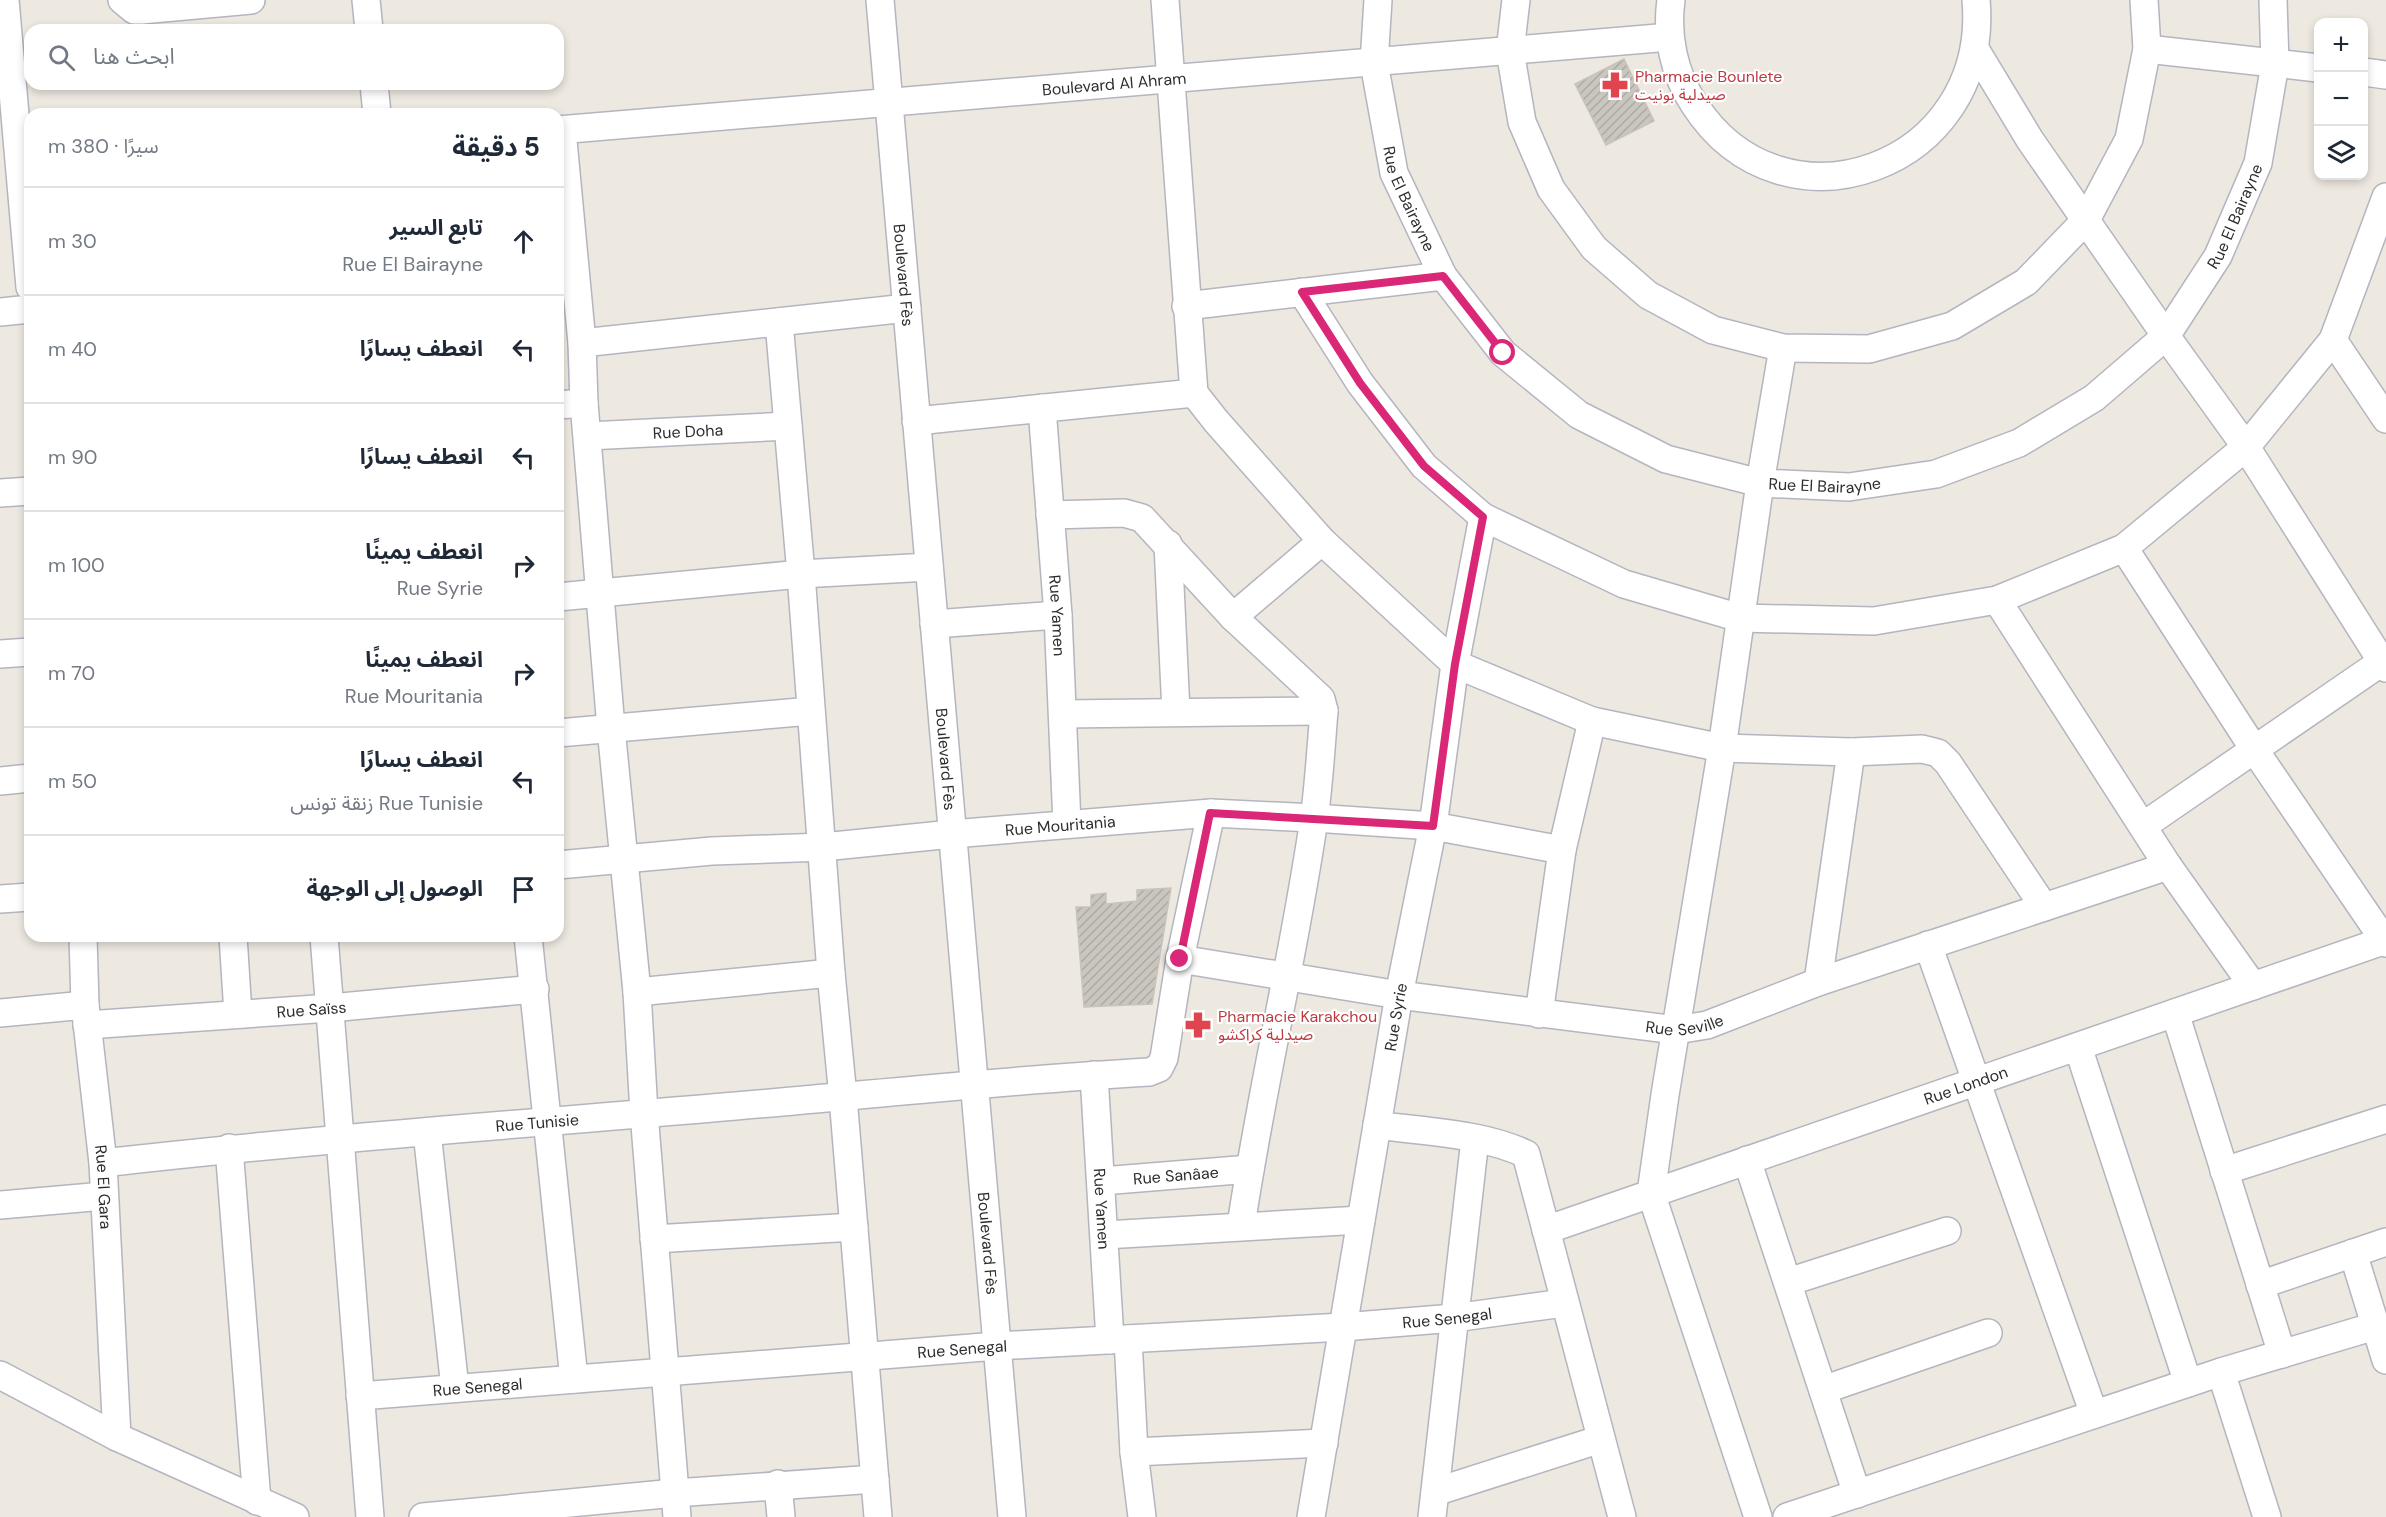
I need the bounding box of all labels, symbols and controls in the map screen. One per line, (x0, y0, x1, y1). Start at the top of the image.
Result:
map controls (2314, 18, 2368, 180)
button: + (2314, 18, 2368, 72)
search box (24, 24, 564, 90)
icon: search (45, 41, 78, 74)
text: ابحث هنا (93, 42, 175, 71)
place label: Pharmacie Bounlete صيدلية بونيت (1635, 66, 1782, 105)
street label: Boulevard Al Ahram (1041, 67, 1187, 100)
pharmacy icon: Pharmacie Bounlete صيدلية بونيت (1600, 70, 1630, 100)
button: − (2314, 72, 2368, 126)
button: layers (2314, 126, 2368, 180)
text: 5 دقيقة (452, 130, 540, 164)
text: سيرًا · 380 m (48, 133, 159, 159)
street label: Rue El Bairayne (1379, 144, 1440, 255)
street label: Rue El Bairayne (2202, 160, 2267, 273)
text: تابع السير (390, 213, 483, 242)
street label: Boulevard Fès (889, 223, 919, 327)
icon: ahead (507, 225, 540, 258)
text: 30 m (48, 228, 97, 254)
text: Rue El Bairayne (342, 251, 483, 277)
icon: left (507, 333, 540, 366)
text: انعطف يسارًا (360, 334, 483, 363)
text: 40 m (48, 336, 97, 362)
route start (1489, 339, 1515, 365)
street label: Rue Doha (652, 419, 724, 443)
icon: left (507, 441, 540, 474)
text: انعطف يسارًا (360, 442, 483, 471)
text: 90 m (48, 444, 97, 470)
street label: Rue El Bairayne (1768, 472, 1882, 498)
text: انعطف يمينًا (365, 537, 483, 566)
icon: right (507, 549, 540, 582)
text: 100 m (48, 552, 105, 578)
street label: Rue Yamen (1044, 574, 1070, 657)
text: Rue Syrie (397, 575, 483, 601)
text: انعطف يمينًا (365, 645, 483, 674)
icon: right (507, 657, 540, 690)
text: 70 m (48, 660, 95, 686)
text: Rue Mouritania (345, 683, 483, 709)
street label: Boulevard Fès (931, 707, 961, 811)
text: انعطف يسارًا (360, 745, 483, 774)
icon: left (507, 765, 540, 798)
text: 50 m (48, 768, 97, 794)
text: Rue Tunisie زنقة تونس (290, 790, 483, 816)
street label: Rue Mouritania (1004, 810, 1116, 840)
icon: arrive (507, 873, 540, 906)
text: الوصول إلى الوجهة (307, 874, 483, 903)
route end (1166, 945, 1192, 971)
street label: Rue Syrie (1379, 981, 1412, 1053)
street label: Rue Saïss (276, 996, 347, 1022)
place label: Pharmacie Karakchou صيدلية كراكشو (1218, 1006, 1377, 1045)
street label: Rue Seville (1644, 1009, 1726, 1041)
pharmacy icon: Pharmacie Karakchou صيدلية كراكشو (1183, 1010, 1213, 1040)
street label: Rue London (1921, 1061, 2011, 1109)
street label: Rue Tunisie (495, 1109, 580, 1136)
street label: Rue El Gara (90, 1144, 117, 1230)
street label: Rue Sanâae (1132, 1161, 1219, 1189)
street label: Rue Yamen (1089, 1167, 1115, 1250)
street label: Boulevard Fès (973, 1191, 1003, 1295)
street label: Rue Senegal (1402, 1302, 1493, 1333)
street label: Rue Senegal (917, 1335, 1008, 1363)
street label: Rue Senegal (432, 1373, 523, 1401)

